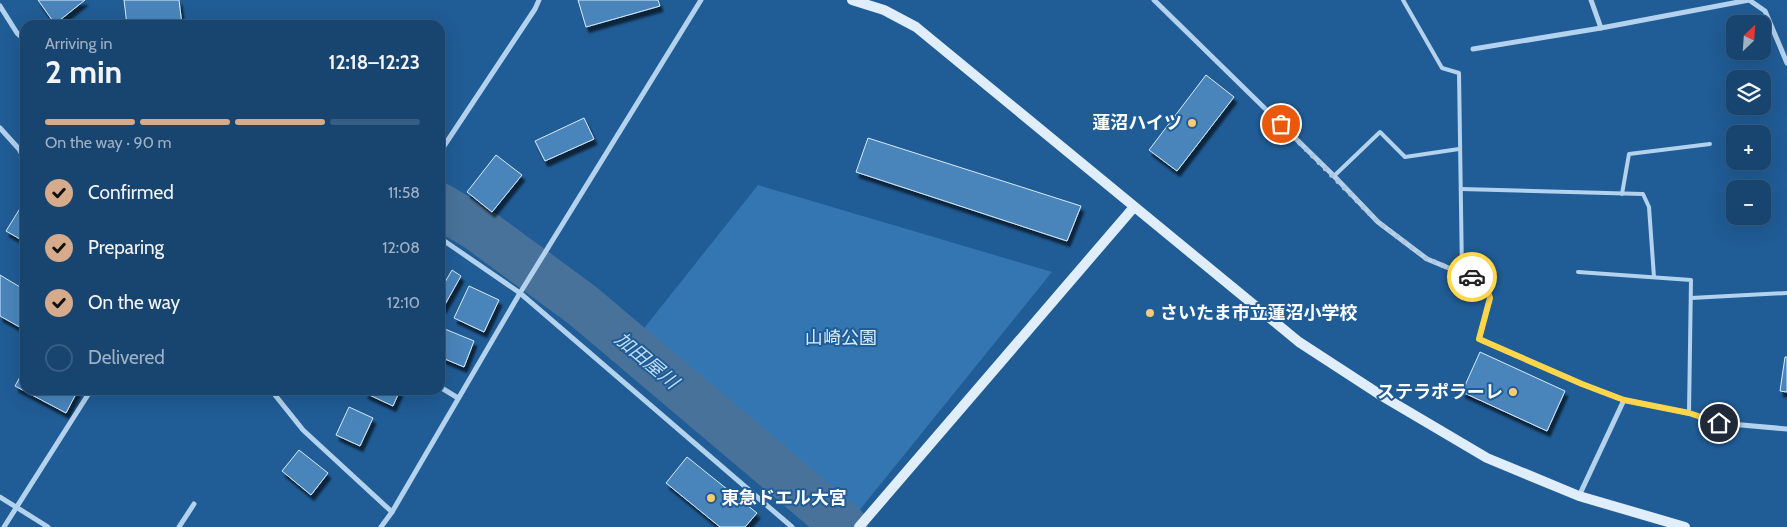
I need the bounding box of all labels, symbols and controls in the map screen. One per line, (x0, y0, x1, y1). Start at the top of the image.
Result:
north arrow (1726, 15, 1771, 60)
map controls (1726, 15, 1771, 225)
text: Arriving in (45, 34, 112, 53)
text: 12:18–12:23 (328, 51, 420, 74)
text: 2 min (45, 52, 122, 91)
button: layers (1726, 70, 1771, 115)
pin (1260, 103, 1302, 145)
icon: bag (1267, 110, 1295, 138)
place label: 蓮沼ハイツ (1092, 112, 1182, 134)
marker: 蓮沼ハイツ (1186, 117, 1198, 129)
button: + (1726, 125, 1771, 170)
text: On the way · 90 m (45, 133, 171, 152)
icon: check (45, 179, 73, 207)
button: − (1726, 180, 1771, 225)
text: Confirmed (88, 181, 174, 204)
text: 11:58 (388, 183, 420, 202)
icon: check (45, 234, 73, 262)
text: Preparing (88, 236, 164, 259)
text: 12:08 (382, 238, 420, 257)
courier (1447, 252, 1497, 302)
icon: car (1458, 263, 1486, 291)
icon: check (45, 289, 73, 317)
text: On the way (88, 291, 180, 314)
text: 12:10 (387, 293, 420, 312)
place label: さいたま市立蓮沼小学校 (1160, 302, 1357, 324)
marker: さいたま市立蓮沼小学校 (1144, 307, 1156, 319)
water label: 加田屋川 (610, 327, 685, 395)
park label: 山崎公園 (805, 327, 877, 349)
text: Delivered (88, 346, 165, 369)
place label: ステラポラーレ (1377, 381, 1503, 403)
marker: ステラポラーレ (1507, 386, 1519, 398)
pin (1698, 402, 1740, 444)
icon: home (1705, 409, 1733, 437)
place label: 東急ドエル大宮 (721, 487, 847, 509)
marker: 東急ドエル大宮 (705, 492, 717, 504)

